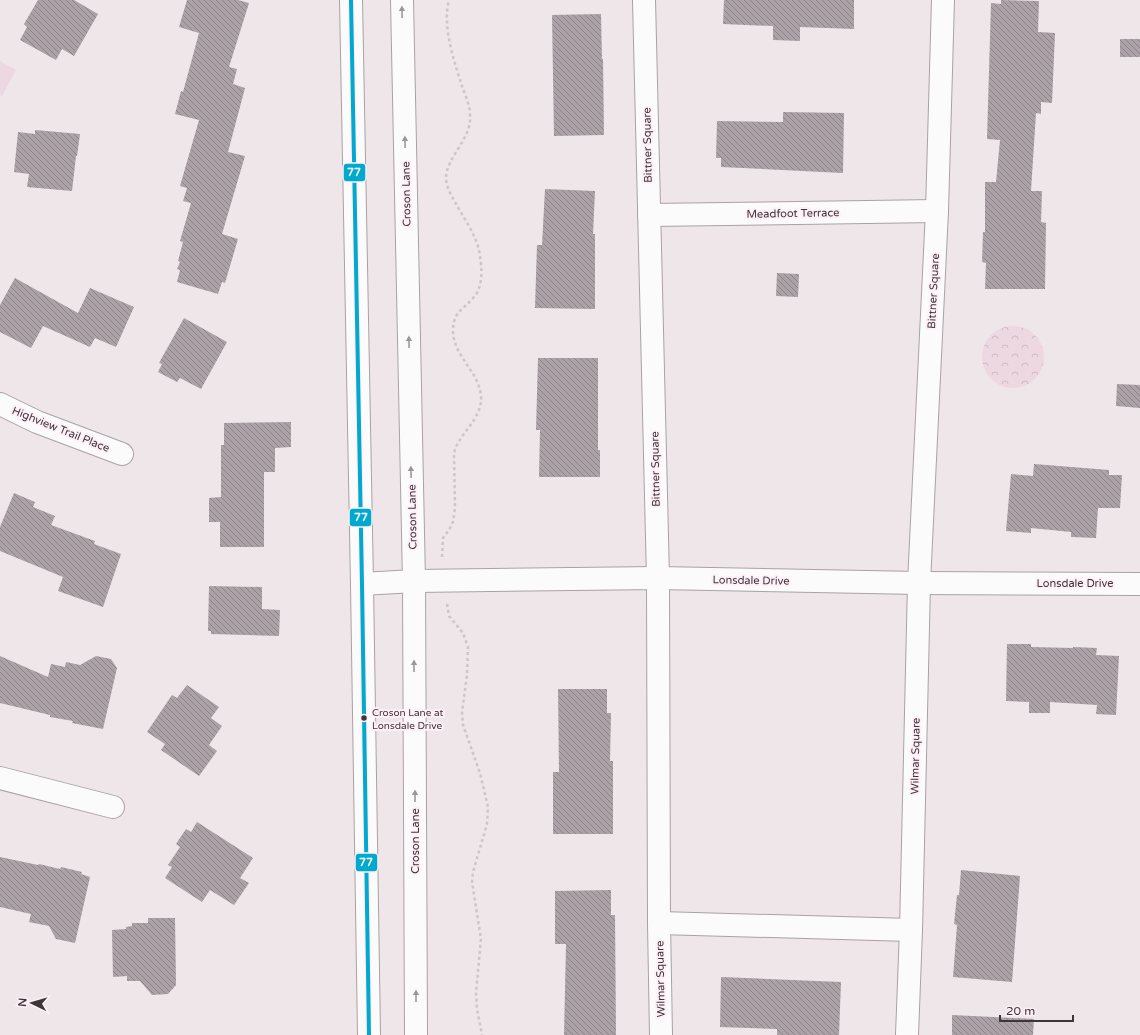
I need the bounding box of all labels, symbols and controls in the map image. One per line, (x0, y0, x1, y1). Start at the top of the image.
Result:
one-way arrow (399, 5, 405, 18)
street label: Bittner Square (640, 107, 655, 183)
one-way arrow (402, 135, 408, 148)
street label: Croson Lane (399, 161, 414, 227)
line badge: 77 (343, 163, 366, 182)
text: 77 (347, 166, 361, 179)
street label: Meadfoot Terrace (746, 206, 840, 221)
street label: Bittner Square (925, 253, 942, 329)
one-way arrow (406, 335, 412, 348)
street label: Highview Trail Place (10, 404, 111, 455)
street label: Bittner Square (648, 431, 663, 507)
one-way arrow (408, 466, 415, 478)
street label: Croson Lane (405, 484, 420, 550)
line badge: 77 (349, 508, 372, 527)
text: 77 (354, 511, 368, 524)
street label: Lonsdale Drive (712, 573, 790, 588)
street label: Lonsdale Drive (1036, 577, 1114, 590)
one-way arrow (411, 659, 417, 672)
place label: Croson Lane at Lonsdale Drive (372, 707, 443, 732)
marker: Croson Lane at Lonsdale Drive (359, 713, 369, 723)
street label: Wilmar Square (908, 718, 923, 794)
one-way arrow (412, 789, 418, 802)
street label: Croson Lane (409, 808, 422, 874)
line badge: 77 (355, 853, 378, 872)
text: 77 (359, 856, 373, 869)
street label: Wilmar Square (653, 941, 668, 1017)
north arrow (12, 983, 52, 1023)
one-way arrow (413, 989, 419, 1002)
text: N (16, 997, 29, 1007)
scale bar (1000, 997, 1073, 1023)
text: 20 m (1006, 1004, 1035, 1018)

